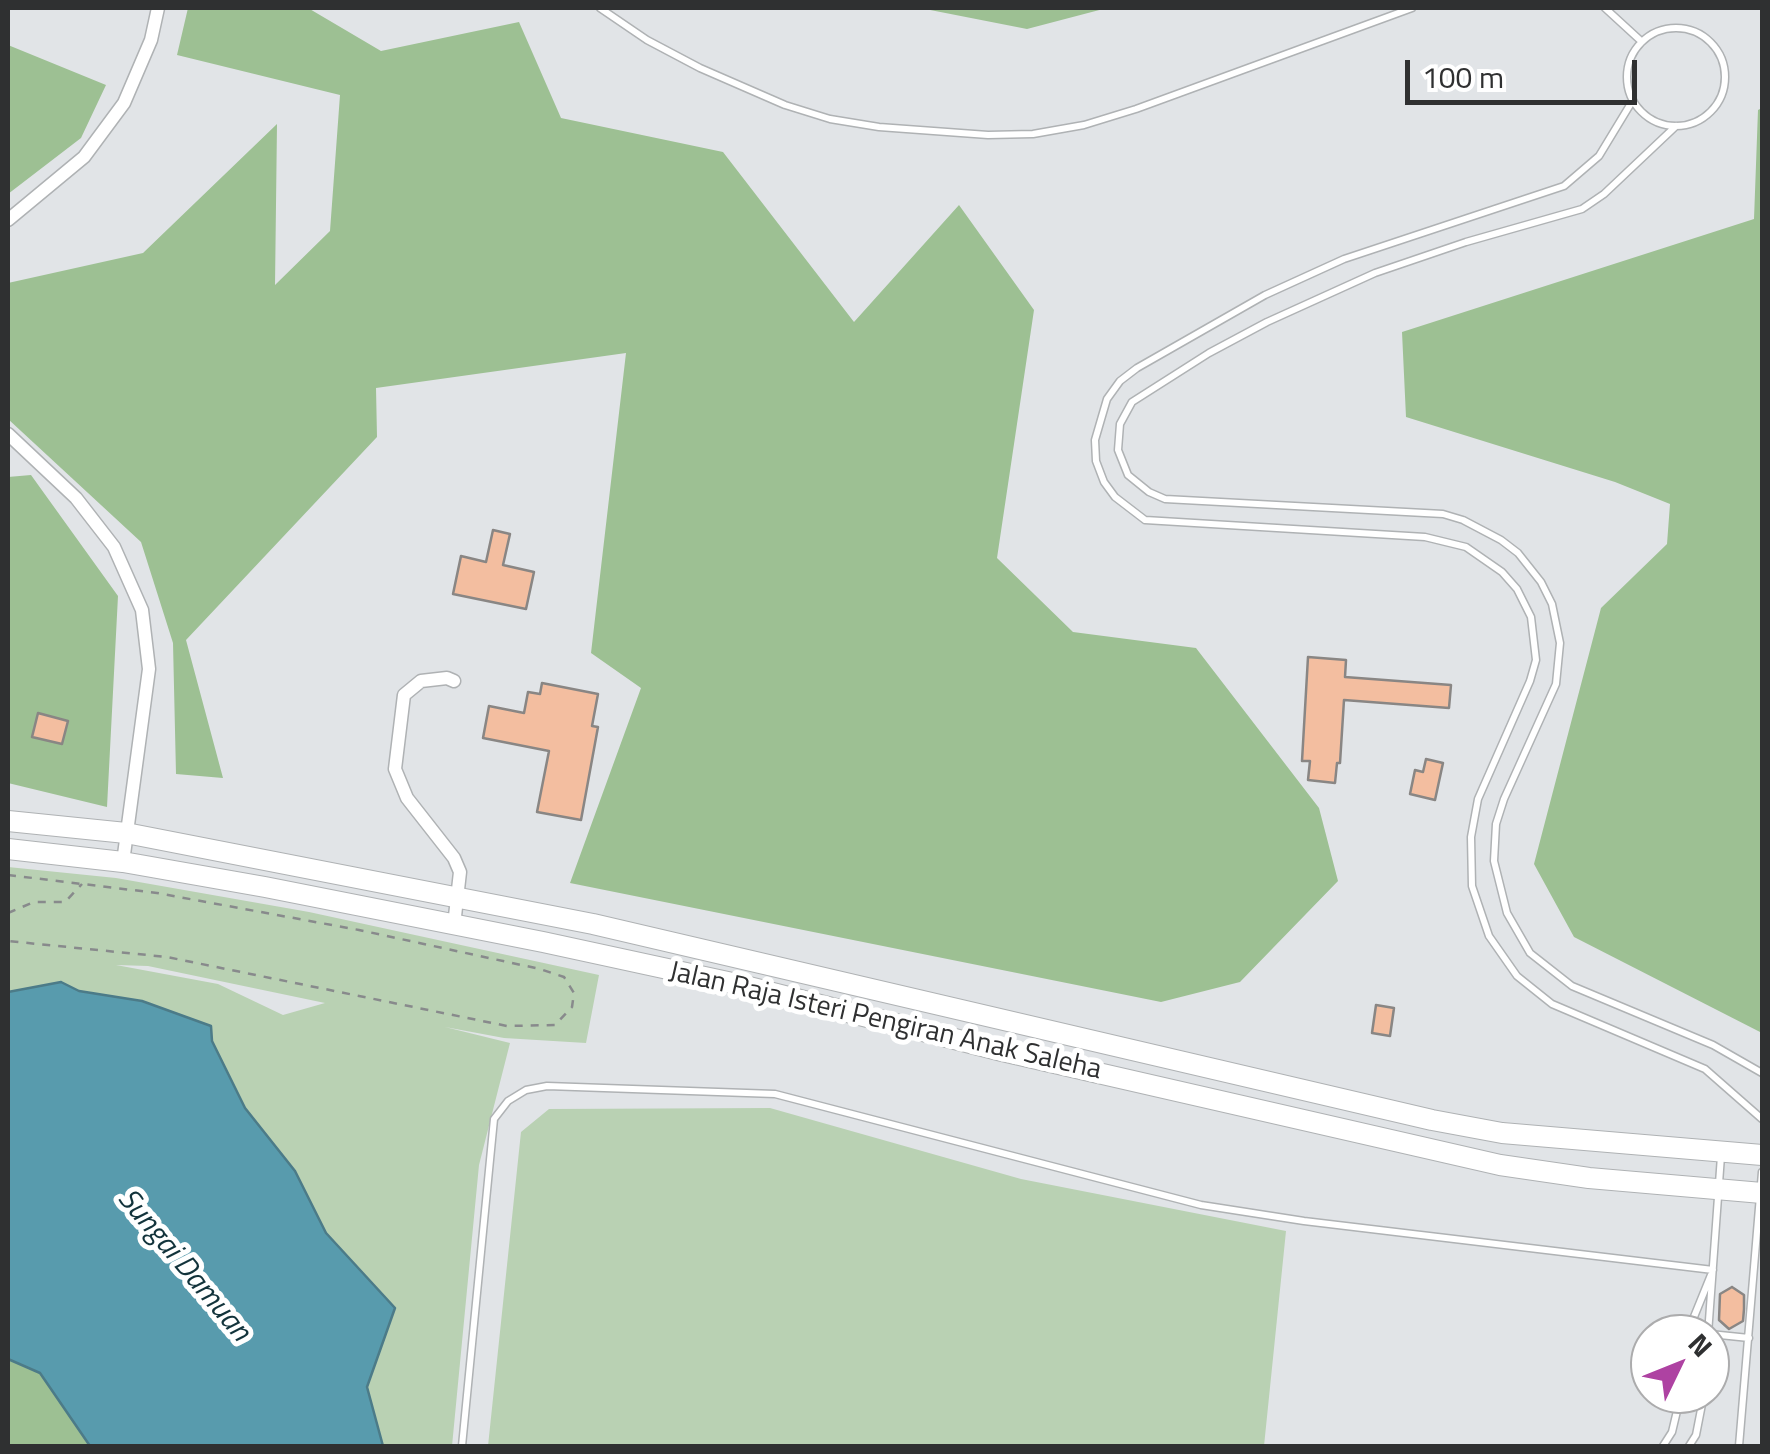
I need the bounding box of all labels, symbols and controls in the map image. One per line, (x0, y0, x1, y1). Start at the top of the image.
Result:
scale bar (1410, 40, 1642, 102)
text: 100 m (1422, 54, 1504, 100)
street label: Jalan Raja Isteri Pengiran Anak Saleha (666, 956, 1104, 1088)
water label: Sungai Damuan (109, 1182, 257, 1350)
north arrow (1630, 1314, 1730, 1414)
text: N (1679, 1323, 1723, 1366)

